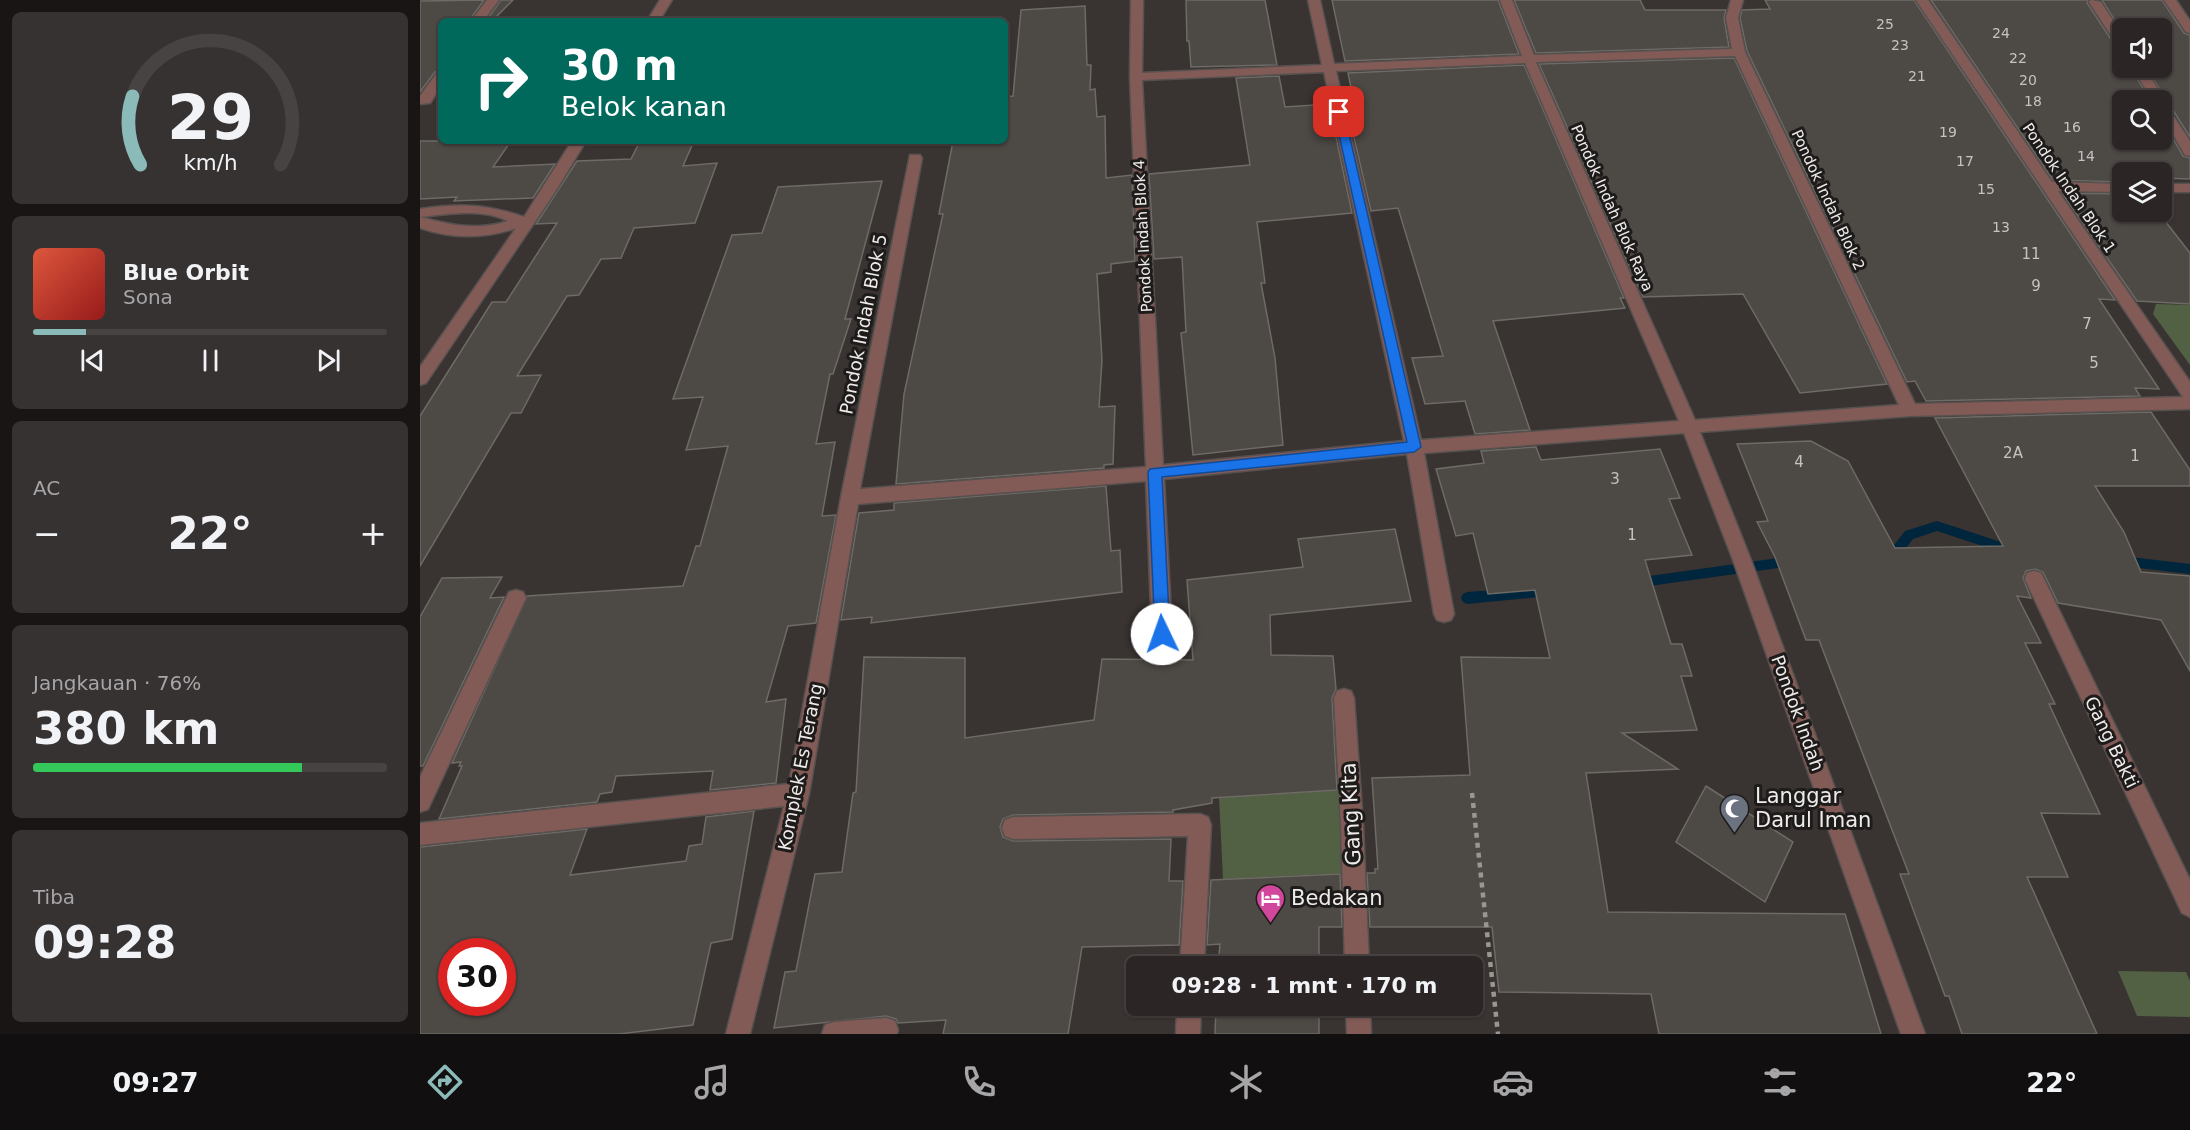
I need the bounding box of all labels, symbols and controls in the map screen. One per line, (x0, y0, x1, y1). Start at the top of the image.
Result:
house number: 25 (1876, 16, 1894, 32)
map controls (2112, 18, 2172, 222)
button: sound (2112, 18, 2172, 78)
house number: 24 (1992, 25, 2010, 41)
house number: 23 (1891, 37, 1909, 53)
text: 30 m (561, 41, 678, 90)
icon: right (462, 42, 540, 120)
house number: 22 (2009, 50, 2027, 66)
house number: 21 (1908, 68, 1926, 84)
house number: 20 (2019, 72, 2037, 88)
text: 29 (167, 81, 253, 154)
pin (1313, 86, 1364, 137)
button: search (2112, 90, 2172, 150)
text: Belok kanan (561, 91, 727, 122)
house number: 18 (2024, 93, 2042, 109)
icon: arrive (1322, 95, 1355, 128)
house number: 16 (2063, 119, 2081, 135)
street label: Pondok Indah Blok 1 (2019, 120, 2119, 256)
street label: Pondok Indah Blok Raya (1567, 122, 1657, 294)
house number: 19 (1939, 124, 1957, 140)
street label: Pondok Indah Blok 2 (1788, 127, 1868, 273)
house number: 14 (2077, 148, 2095, 164)
text: km/h (183, 151, 237, 176)
house number: 17 (1956, 153, 1974, 169)
street label: Pondok Indah Blok 4 (1130, 159, 1156, 313)
button: layers (2112, 162, 2172, 222)
house number: 15 (1977, 181, 1995, 197)
house number: 13 (1992, 219, 2010, 235)
street label: Pondok Indah Blok 5 (835, 232, 891, 416)
house number: 11 (2021, 245, 2041, 263)
text: Blue Orbit (123, 260, 249, 285)
house number: 9 (2031, 277, 2041, 295)
text: Sona (123, 285, 173, 309)
house number: 7 (2082, 315, 2092, 333)
icon: previous (76, 344, 109, 377)
icon: pause (194, 344, 227, 377)
icon: next (312, 344, 345, 377)
house number: 5 (2089, 354, 2099, 372)
house number: 2A (2003, 444, 2024, 462)
house number: 1 (2130, 447, 2140, 465)
house number: 4 (1794, 453, 1804, 471)
house number: 3 (1610, 470, 1620, 488)
text: AC (33, 476, 60, 500)
text: 22° (167, 507, 253, 560)
text: − (33, 514, 61, 553)
text: + (359, 514, 387, 553)
house number: 1 (1627, 526, 1637, 544)
position arrow (1130, 602, 1194, 666)
street label: Pondok Indah (1767, 652, 1829, 774)
text: Jangkauan · 76% (33, 671, 201, 695)
street label: Komplek Es Terang (773, 682, 827, 852)
street label: Gang Bakti (2081, 693, 2143, 791)
text: 380 km (33, 702, 219, 755)
street label: Gang Kita (1336, 762, 1366, 866)
place label: Langgar Darul Iman (1755, 784, 1871, 832)
mosque icon: Langgar Darul Iman (1718, 792, 1750, 834)
hotel icon: Bedakan (1254, 882, 1286, 924)
text: Tiba (33, 885, 75, 909)
place label: Bedakan (1291, 886, 1383, 910)
text: 09:28 (33, 916, 176, 969)
speed limit sign: 30 (438, 938, 516, 1016)
text: 09:28 · 1 mnt · 170 m (1172, 973, 1437, 998)
icon: directions (424, 1061, 466, 1103)
icon: music (691, 1061, 733, 1103)
icon: phone (958, 1061, 1000, 1103)
icon: climate (1225, 1061, 1267, 1103)
icon: car (1492, 1061, 1534, 1103)
icon: filters (1759, 1061, 1801, 1103)
text: 09:27 (113, 1067, 199, 1098)
text: 22° (2026, 1067, 2077, 1098)

